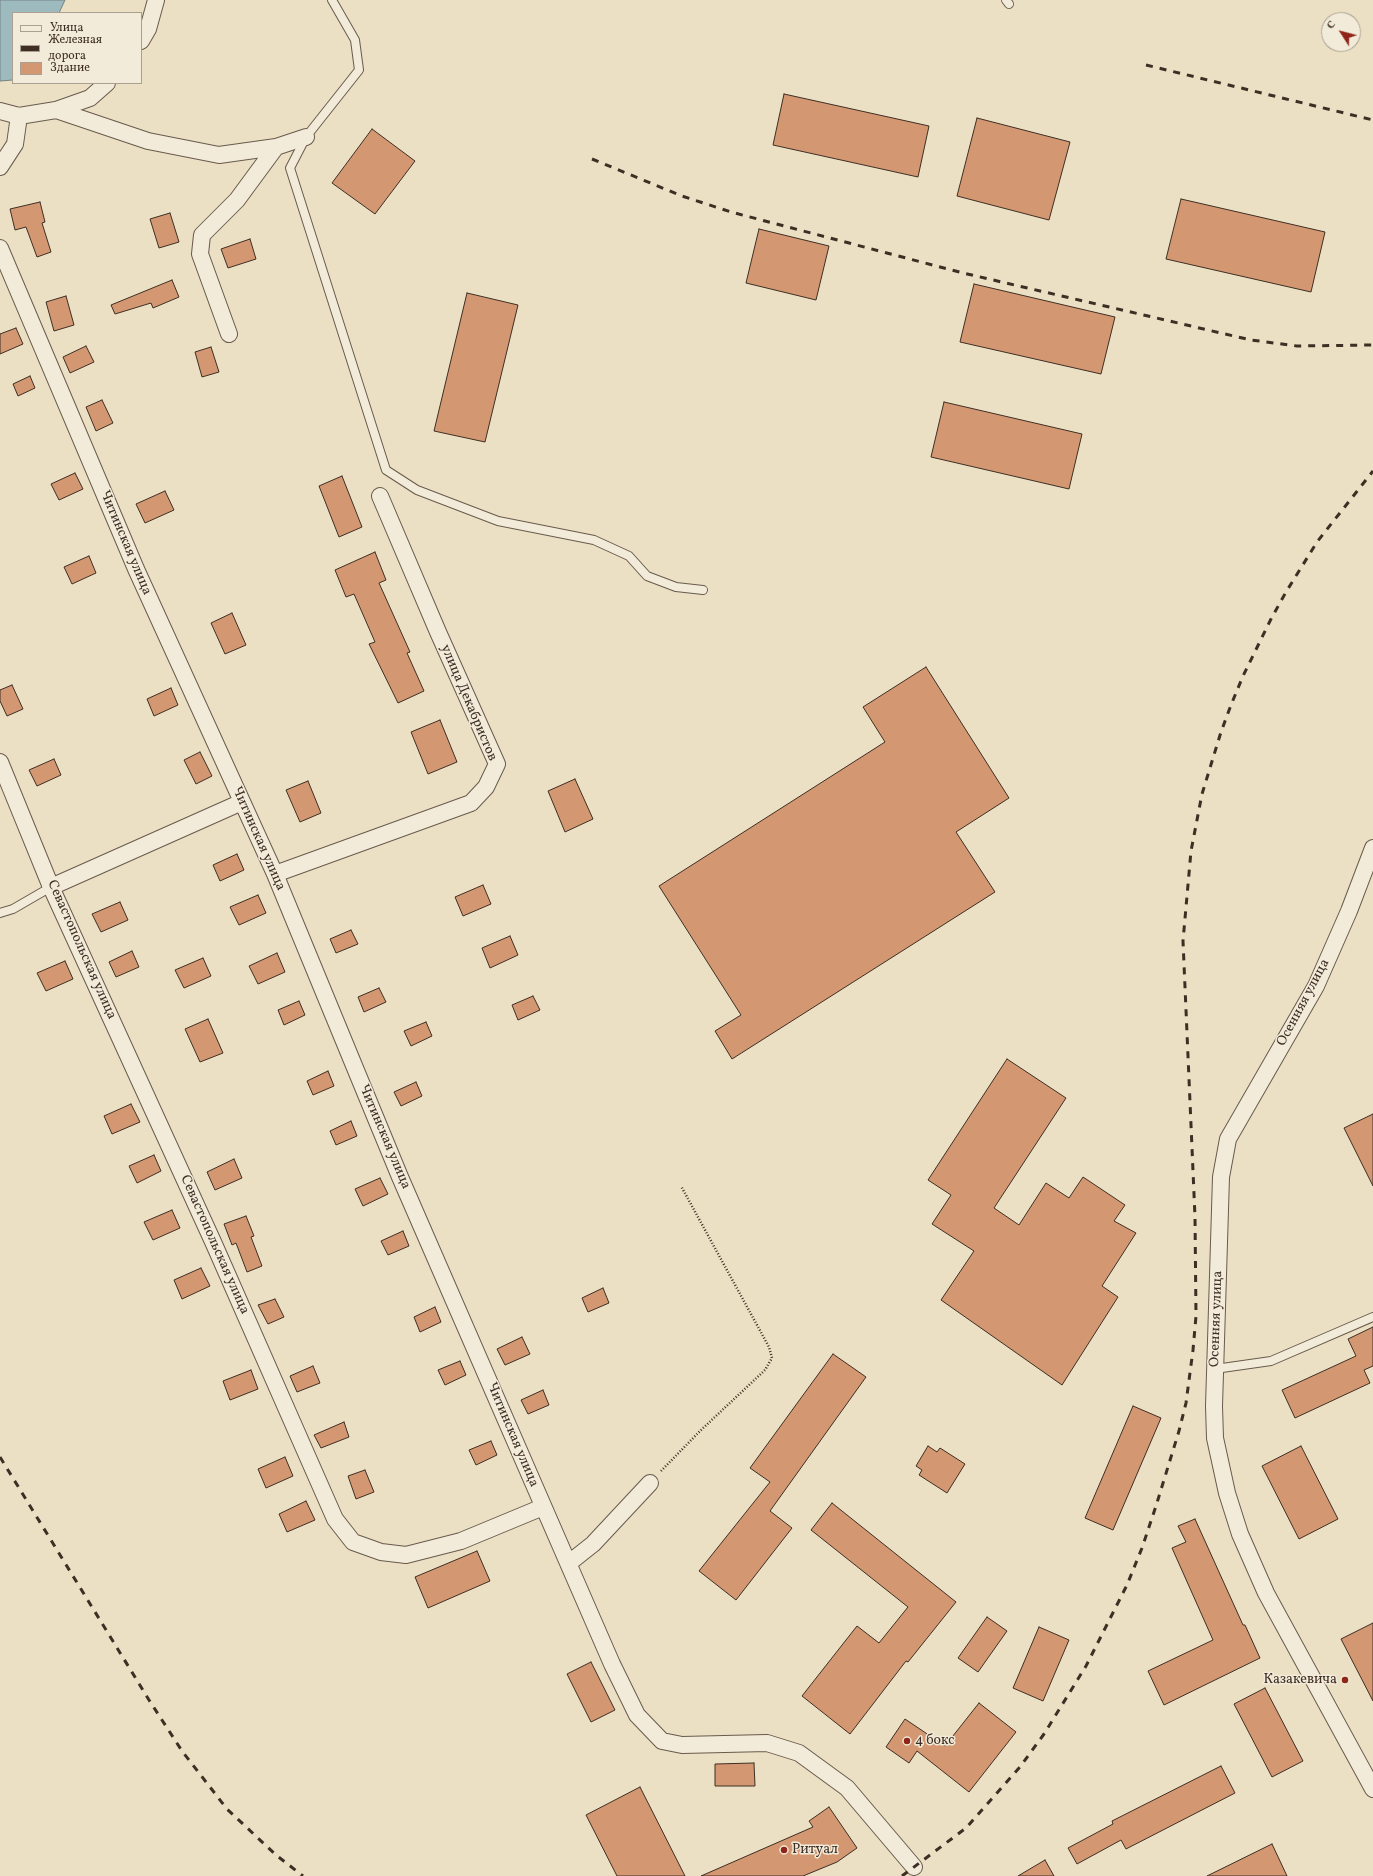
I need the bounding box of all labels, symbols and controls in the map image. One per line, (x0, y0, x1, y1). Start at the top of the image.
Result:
legend (12, 12, 142, 84)
north arrow (1321, 12, 1361, 52)
text: С (1324, 18, 1340, 33)
text: Улица (50, 20, 83, 36)
text: Железная дорога (48, 32, 102, 64)
text: Здание (50, 60, 90, 76)
street label: Читинская улица (95, 488, 155, 598)
street label: улица Декабристов (436, 642, 500, 764)
street label: Читинская улица (228, 784, 288, 894)
street label: Севастопольская улица (43, 878, 119, 1022)
street label: Осенняя улица (1274, 956, 1334, 1050)
street label: Читинская улица (354, 1082, 414, 1192)
street label: Севастопольская улица (176, 1173, 252, 1317)
street label: Осенняя улица (1207, 1270, 1227, 1368)
street label: Читинская улица (482, 1380, 542, 1490)
place label: Казакевича (1264, 1672, 1337, 1688)
marker: Казакевича (1340, 1675, 1350, 1685)
place label: 4 бокс (915, 1733, 955, 1749)
marker: 4 бокс (902, 1736, 912, 1746)
place label: Ритуал (792, 1842, 838, 1858)
marker: Ритуал (779, 1845, 789, 1855)

